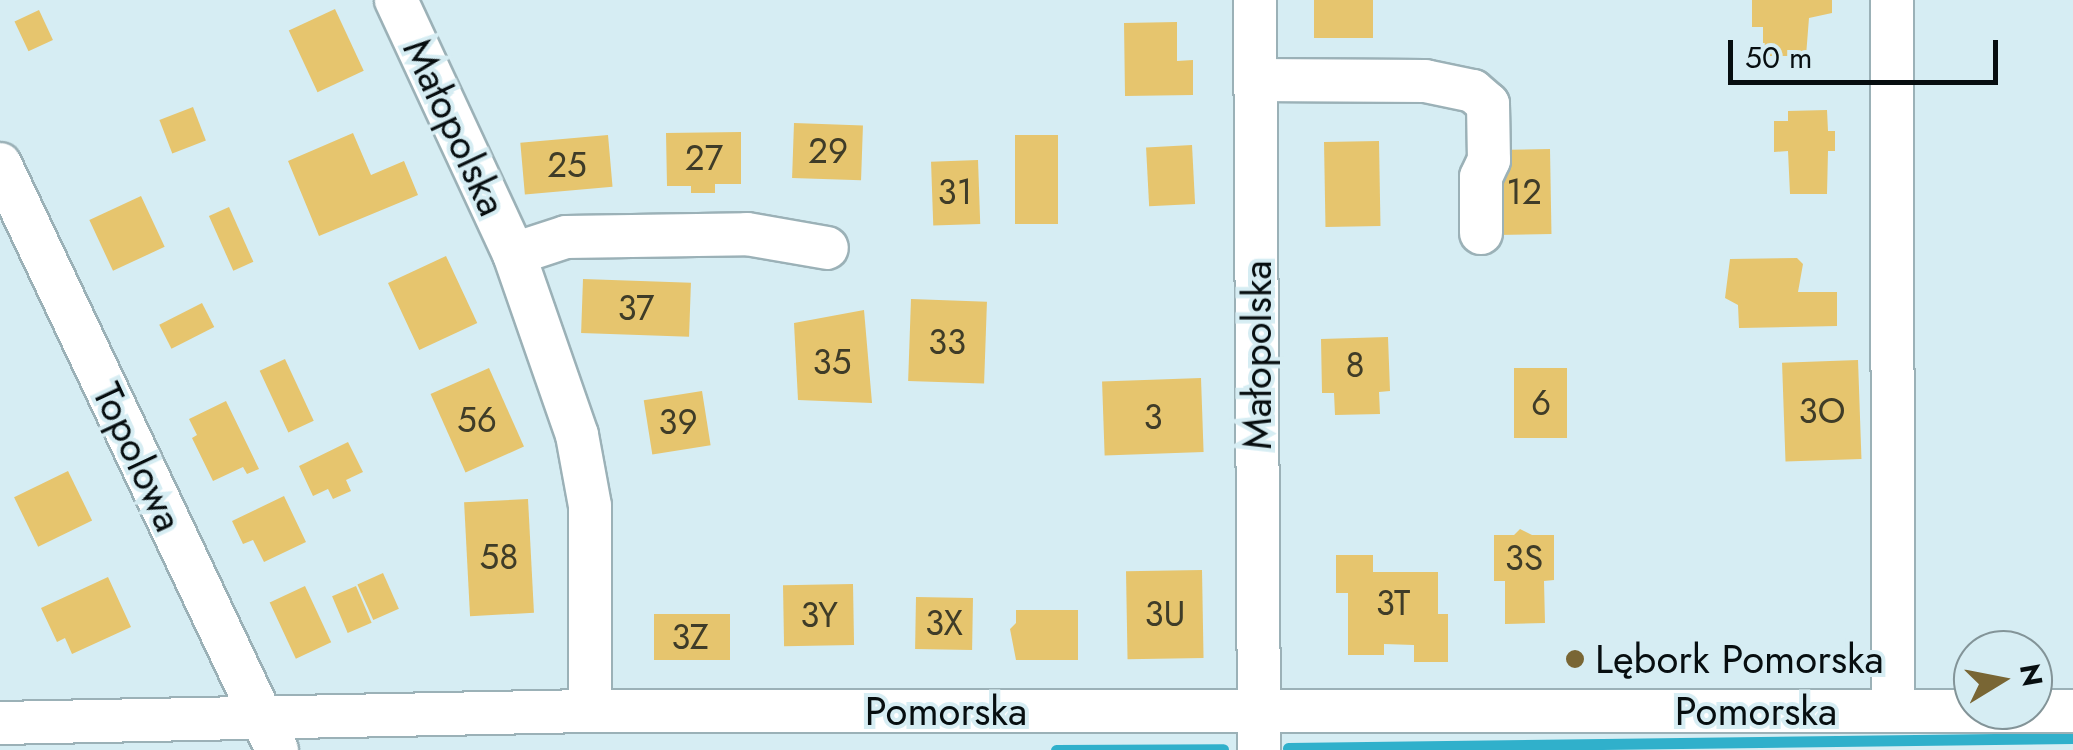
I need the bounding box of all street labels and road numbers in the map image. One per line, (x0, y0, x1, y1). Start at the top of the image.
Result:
street label: Małopolska (393, 31, 517, 223)
street label: Małopolska (1233, 260, 1281, 450)
street label: Topolowa (83, 375, 193, 539)
street label: Pomorska (865, 687, 1027, 735)
street label: Pomorska (1675, 687, 1837, 735)

